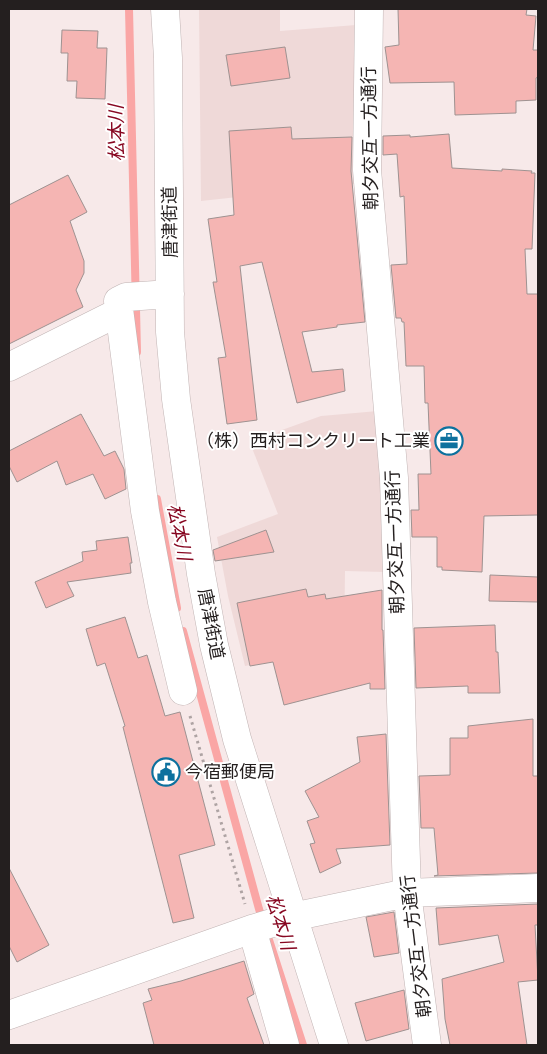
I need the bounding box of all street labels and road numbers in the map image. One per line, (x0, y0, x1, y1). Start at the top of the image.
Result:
street label: 朝夕交互一方通行 (358, 66, 381, 210)
street label: 唐津街道 (158, 186, 181, 258)
street label: 朝夕交互一方通行 (381, 470, 408, 614)
street label: 唐津街道 (194, 587, 229, 661)
street label: 朝夕交互一方通行 (396, 873, 435, 1019)

